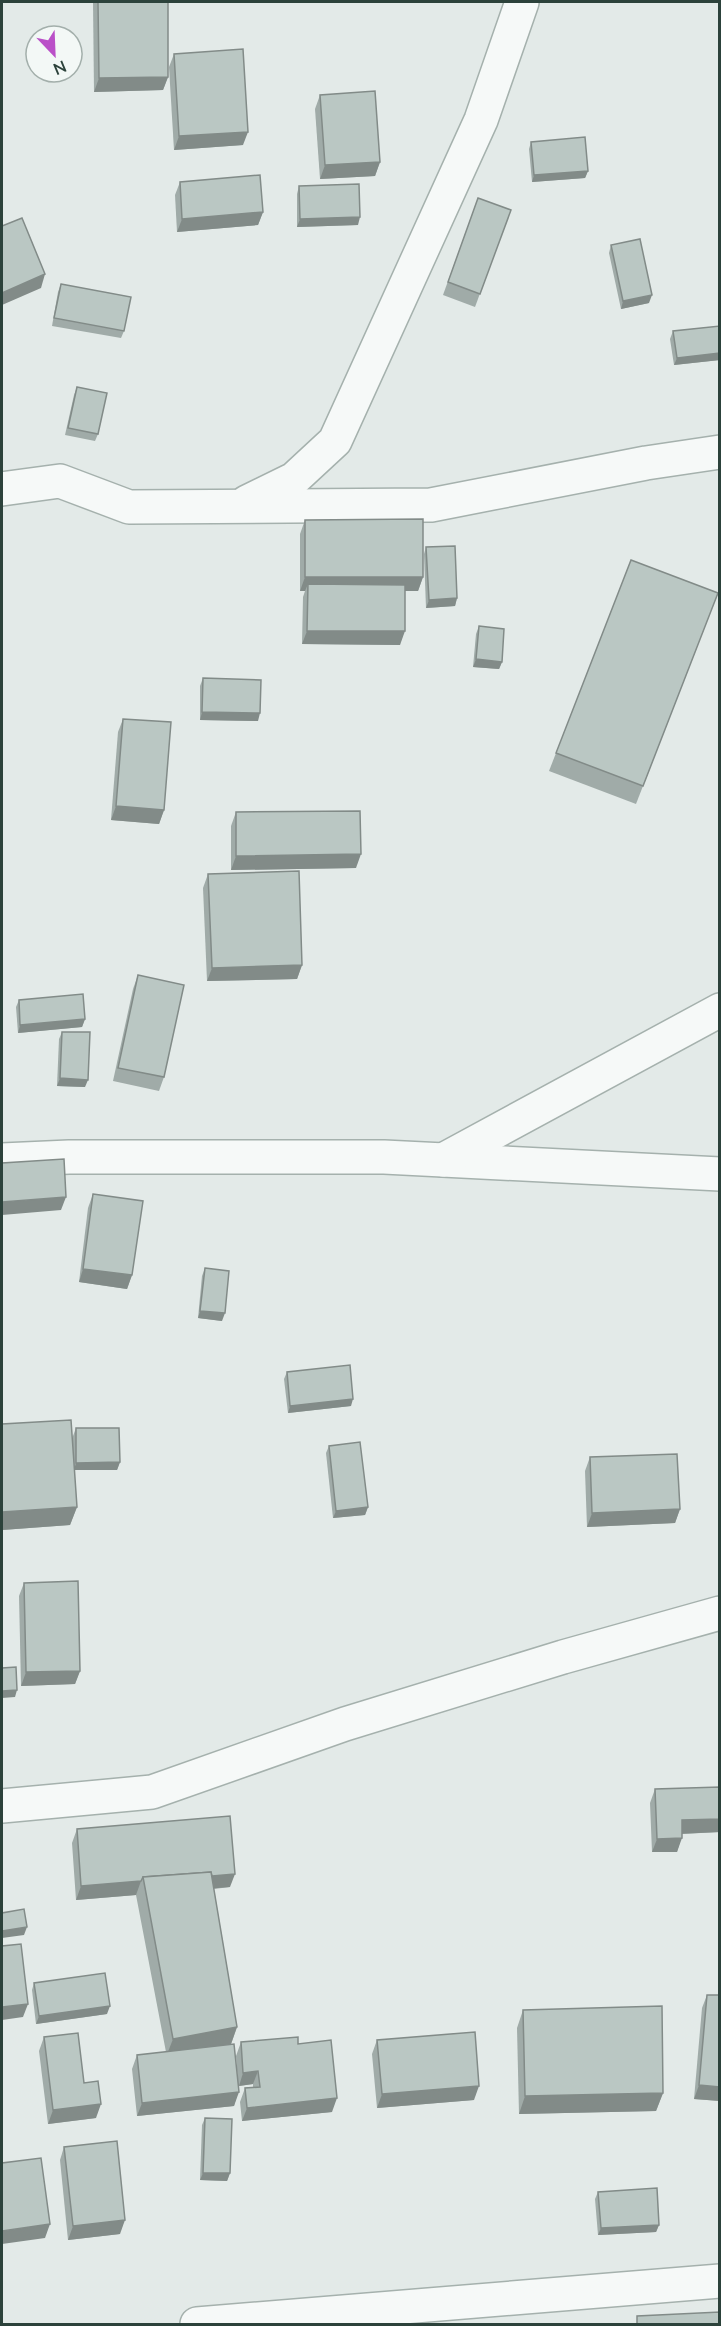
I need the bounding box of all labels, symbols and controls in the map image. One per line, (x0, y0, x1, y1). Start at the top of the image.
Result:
north arrow (24, 24, 84, 84)
text: N (51, 57, 69, 79)

